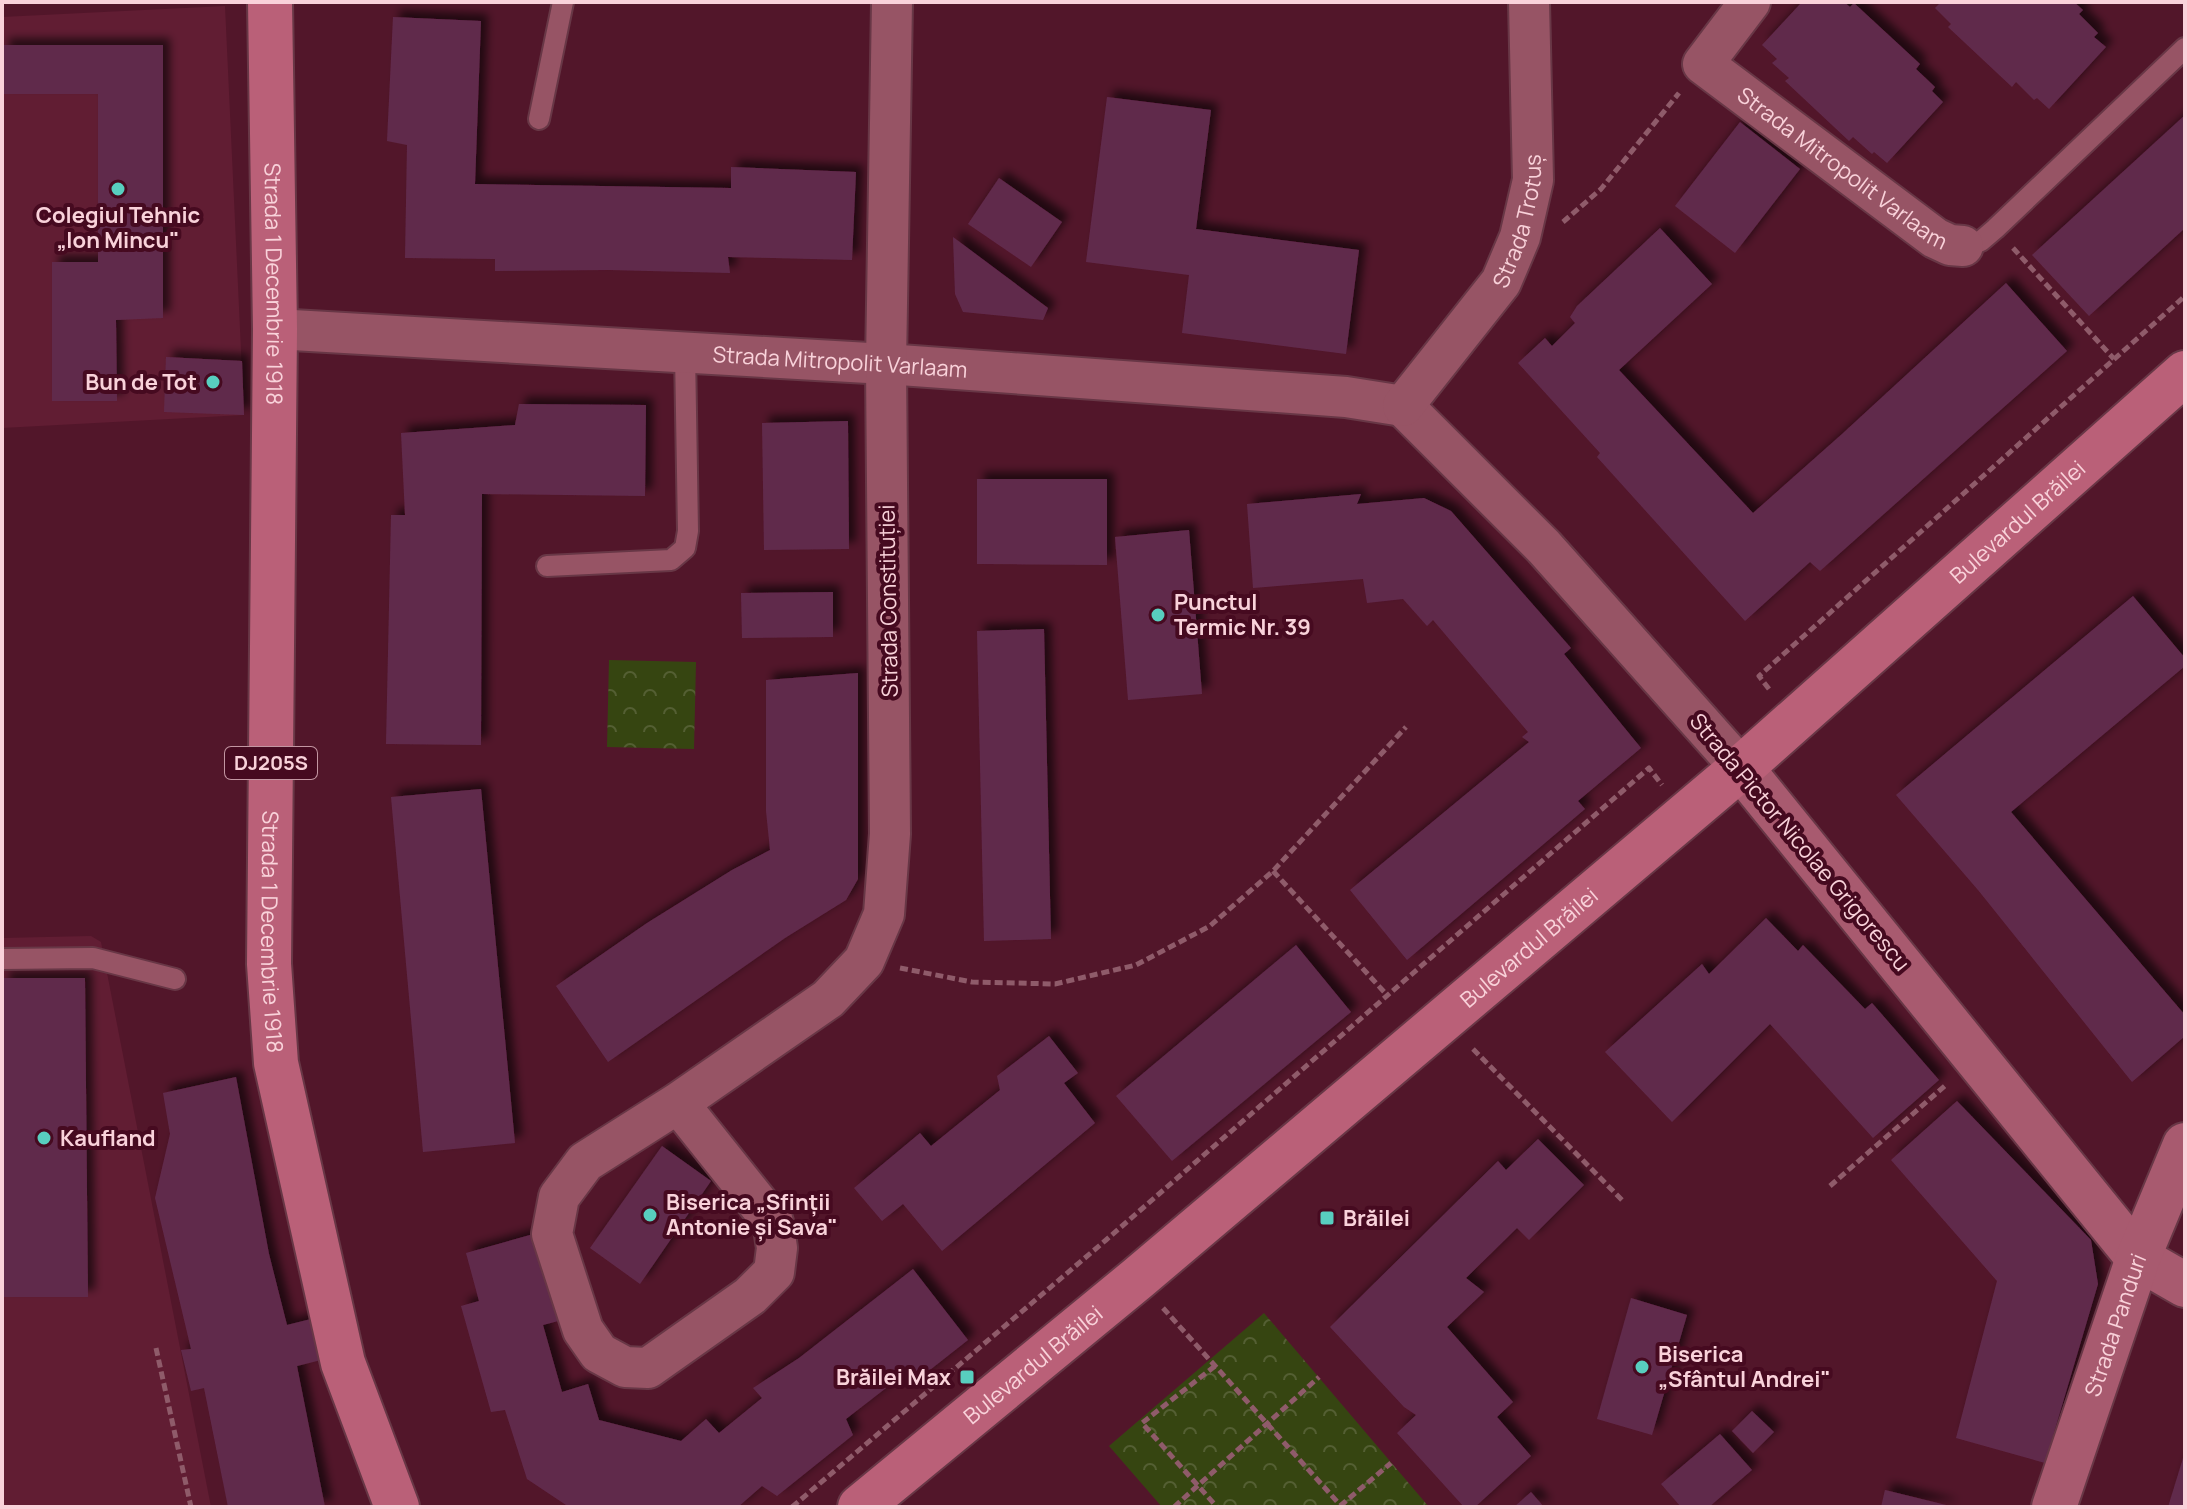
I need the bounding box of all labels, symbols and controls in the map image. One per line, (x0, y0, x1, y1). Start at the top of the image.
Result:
street label: Strada Mitropolit Varlaam (1731, 80, 1952, 257)
street label: Strada Trotuș (1485, 154, 1548, 293)
street label: Strada 1 Decembrie 1918 (257, 163, 290, 405)
marker: Colegiul Tehnic „Ion Mincu" (109, 180, 127, 198)
place label: Colegiul Tehnic „Ion Mincu" (36, 200, 200, 255)
street label: Strada Mitropolit Varlaam (712, 339, 969, 385)
place label: Bun de Tot (85, 367, 197, 397)
marker: Bun de Tot (204, 373, 222, 391)
street label: Bulevardul Brăilei (1943, 454, 2092, 590)
street label: Strada Constituției (871, 504, 905, 698)
place label: Punctul Termic Nr. 39 (1174, 587, 1311, 642)
marker: Punctul Termic Nr. 39 (1149, 606, 1167, 624)
street label: Strada Pictor Nicolae Grigorescu (1683, 707, 1917, 977)
road number: DJ205S (225, 747, 317, 779)
street label: Strada 1 Decembrie 1918 (254, 811, 290, 1054)
street label: Bulevardul Brăilei (1454, 881, 1604, 1014)
place label: Kaufland (60, 1123, 156, 1153)
marker: Kaufland (35, 1129, 53, 1147)
place label: Biserica „Sfinții Antonie și Sava" (666, 1187, 838, 1242)
place label: Brăilei (1343, 1203, 1410, 1233)
marker: Biserica „Sfinții Antonie și Sava" (641, 1206, 659, 1224)
marker: Brăilei (1318, 1209, 1336, 1227)
street label: Strada Panduri (2077, 1249, 2153, 1400)
street label: Bulevardul Brăilei (957, 1298, 1109, 1431)
place label: Biserica „Sfântul Andrei" (1658, 1339, 1831, 1394)
marker: Biserica „Sfântul Andrei" (1633, 1358, 1651, 1376)
place label: Brăilei Max (836, 1362, 951, 1392)
marker: Brăilei Max (958, 1368, 976, 1386)

